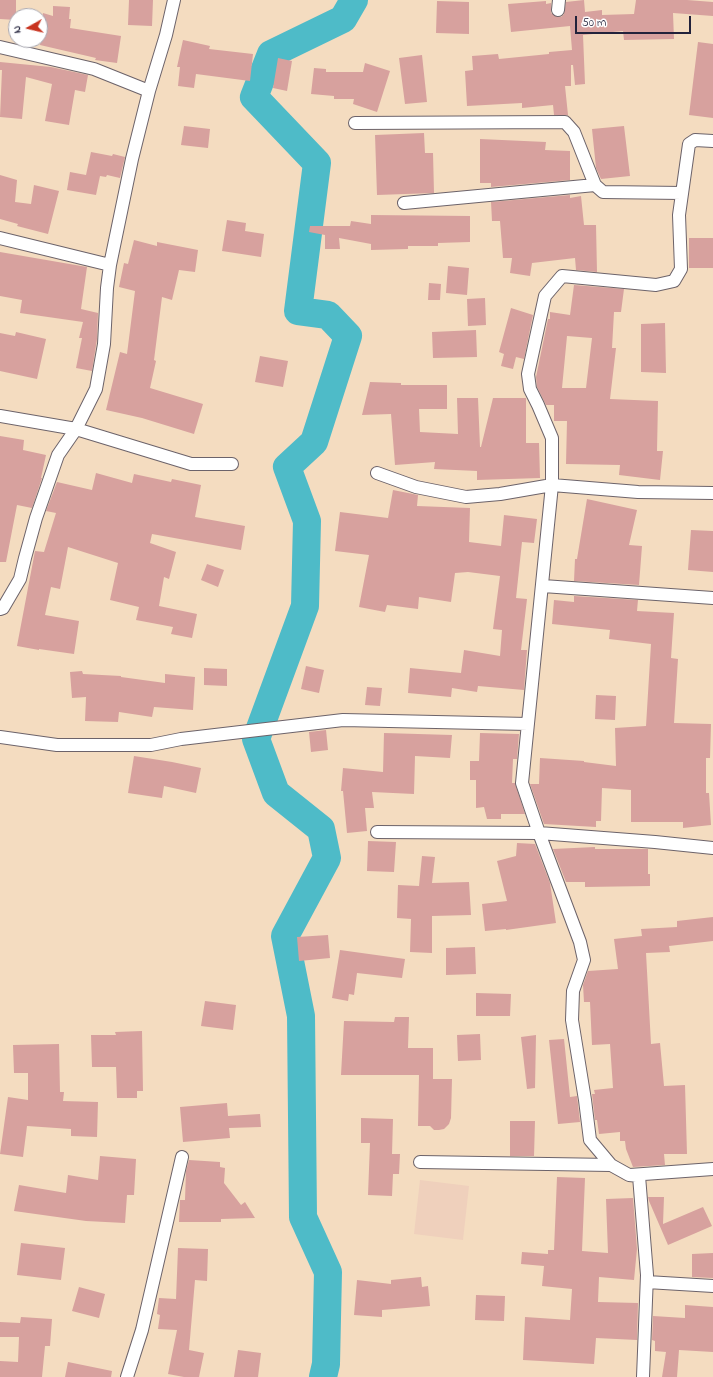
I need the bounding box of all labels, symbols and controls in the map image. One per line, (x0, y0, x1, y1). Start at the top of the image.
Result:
north arrow (8, 8, 48, 48)
scale bar (577, 8, 693, 34)
text: 50 m (582, 14, 606, 32)
text: N (9, 25, 26, 34)

